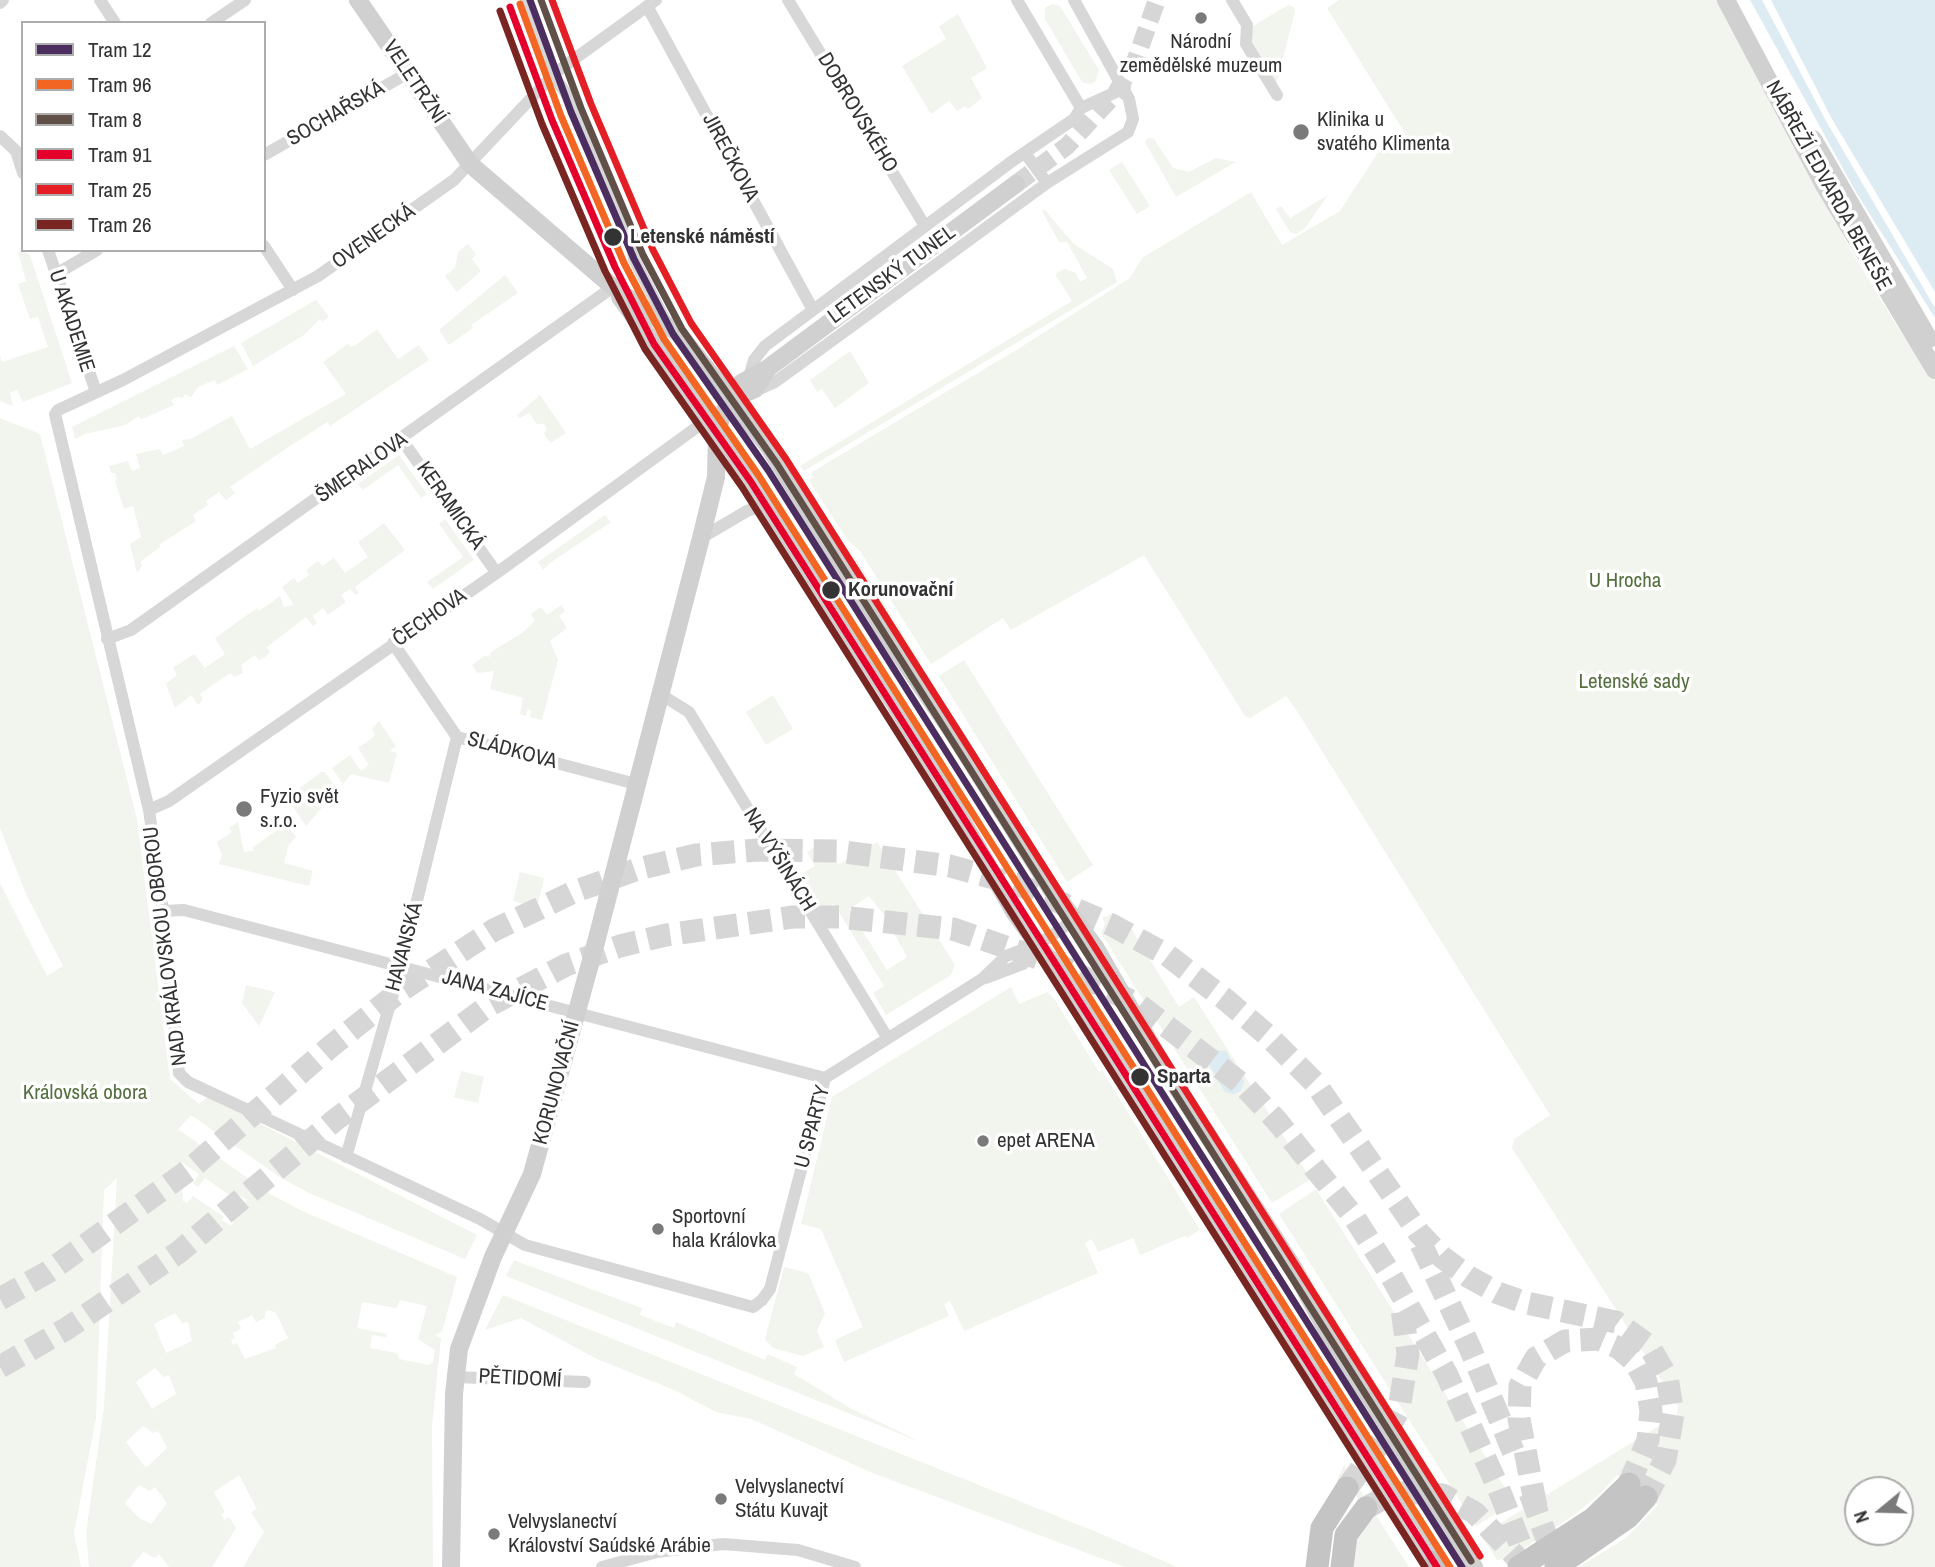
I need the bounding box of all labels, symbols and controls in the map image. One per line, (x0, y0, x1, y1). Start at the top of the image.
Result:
marker: Národní zemědělské muzeum (1193, 10, 1209, 26)
legend (21, 21, 266, 252)
place label: Národní zemědělské muzeum (1120, 29, 1282, 79)
text: Tram 12 (88, 35, 151, 64)
street label: VELETRŽNÍ (377, 36, 451, 128)
street label: DOBROVSKÉHO (811, 49, 903, 177)
text: Tram 96 (88, 70, 151, 99)
street label: SOCHAŘSKÁ (283, 76, 389, 152)
street label: NÁBŘEŽÍ EDVARDA BENEŠE (1760, 77, 1896, 295)
text: Tram 8 (88, 105, 142, 134)
place label: Klinika u svatého Klimenta (1317, 107, 1450, 157)
street label: JIREČKOVA (696, 110, 764, 206)
marker: Klinika u svatého Klimenta (1291, 122, 1311, 142)
text: Tram 91 (88, 140, 151, 169)
text: Tram 25 (88, 175, 151, 204)
street label: OVENECKÁ (328, 199, 420, 275)
text: Tram 26 (88, 210, 151, 239)
street label: LETENSKÝ TUNEL (823, 220, 961, 330)
place label: Letenské náměstí (630, 224, 775, 250)
marker: Letenské náměstí (602, 226, 624, 248)
street label: U AKADEMIE (43, 267, 99, 375)
street label: ŠMERALOVA (311, 427, 413, 509)
street label: KERAMICKÁ (411, 457, 489, 555)
park label: U Hrocha (1589, 568, 1661, 594)
place label: Korunovační (848, 577, 953, 603)
marker: Korunovační (820, 579, 842, 601)
street label: ČECHOVA (388, 584, 472, 652)
park label: Letenské sady (1578, 669, 1690, 695)
street label: SLÁDKOVA (465, 727, 559, 775)
place label: Fyzio svět s.r.o. (260, 784, 338, 834)
marker: Fyzio svět s.r.o. (234, 799, 254, 819)
street label: NA VÝŠINÁCH (737, 804, 821, 916)
street label: NAD KRÁLOVSKOU OBOROU (139, 825, 193, 1067)
street label: HAVANSKÁ (381, 900, 429, 994)
street label: JANA ZAJÍCE (440, 965, 550, 1017)
street label: KORUNOVAČNÍ (528, 1018, 586, 1148)
place label: Sparta (1157, 1064, 1211, 1090)
marker: Sparta (1129, 1066, 1151, 1088)
park label: Královská obora (23, 1080, 147, 1106)
street label: U SPARTY (790, 1083, 836, 1171)
place label: epet ARENA (997, 1128, 1095, 1154)
marker: epet ARENA (975, 1133, 991, 1149)
place label: Sportovní hala Královka (672, 1204, 776, 1254)
marker: Sportovní hala Královka (650, 1221, 666, 1237)
street label: PĚTIDOMÍ (478, 1364, 562, 1394)
place label: Velvyslanectví Státu Kuvajt (735, 1474, 844, 1524)
north arrow (1844, 1476, 1914, 1546)
marker: Velvyslanectví Státu Kuvajt (713, 1491, 729, 1507)
text: N (1847, 1508, 1875, 1527)
place label: Velvyslanectví Království Saúdské Arábie (508, 1509, 711, 1559)
marker: Velvyslanectví Království Saúdské Arábie (486, 1526, 502, 1542)

